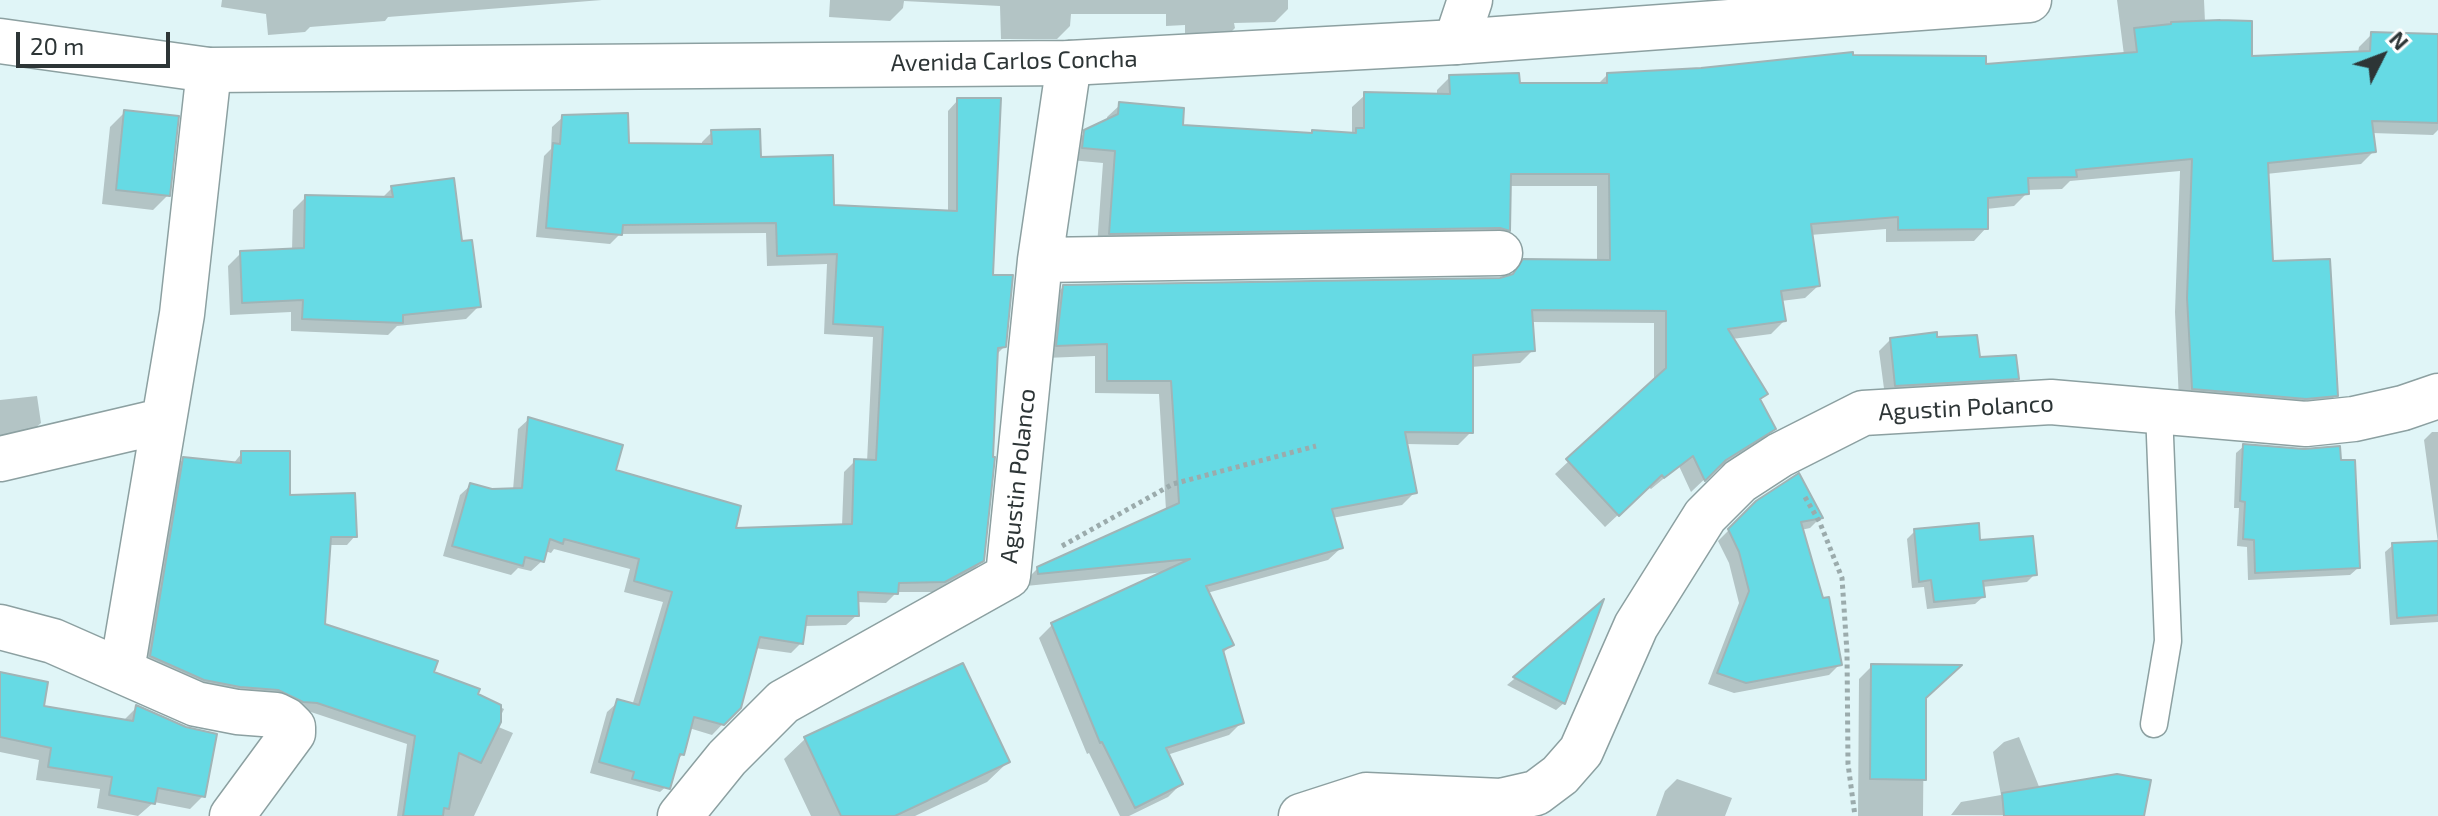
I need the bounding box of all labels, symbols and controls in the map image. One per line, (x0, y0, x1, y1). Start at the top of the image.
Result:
scale bar (20, 16, 174, 66)
north arrow (2342, 16, 2422, 96)
text: N (2385, 25, 2415, 55)
text: 20 m (30, 31, 84, 60)
street label: Avenida Carlos Concha (890, 44, 1138, 78)
street label: Agustin Polanco (994, 387, 1042, 565)
street label: Agustin Polanco (1878, 389, 2054, 427)

